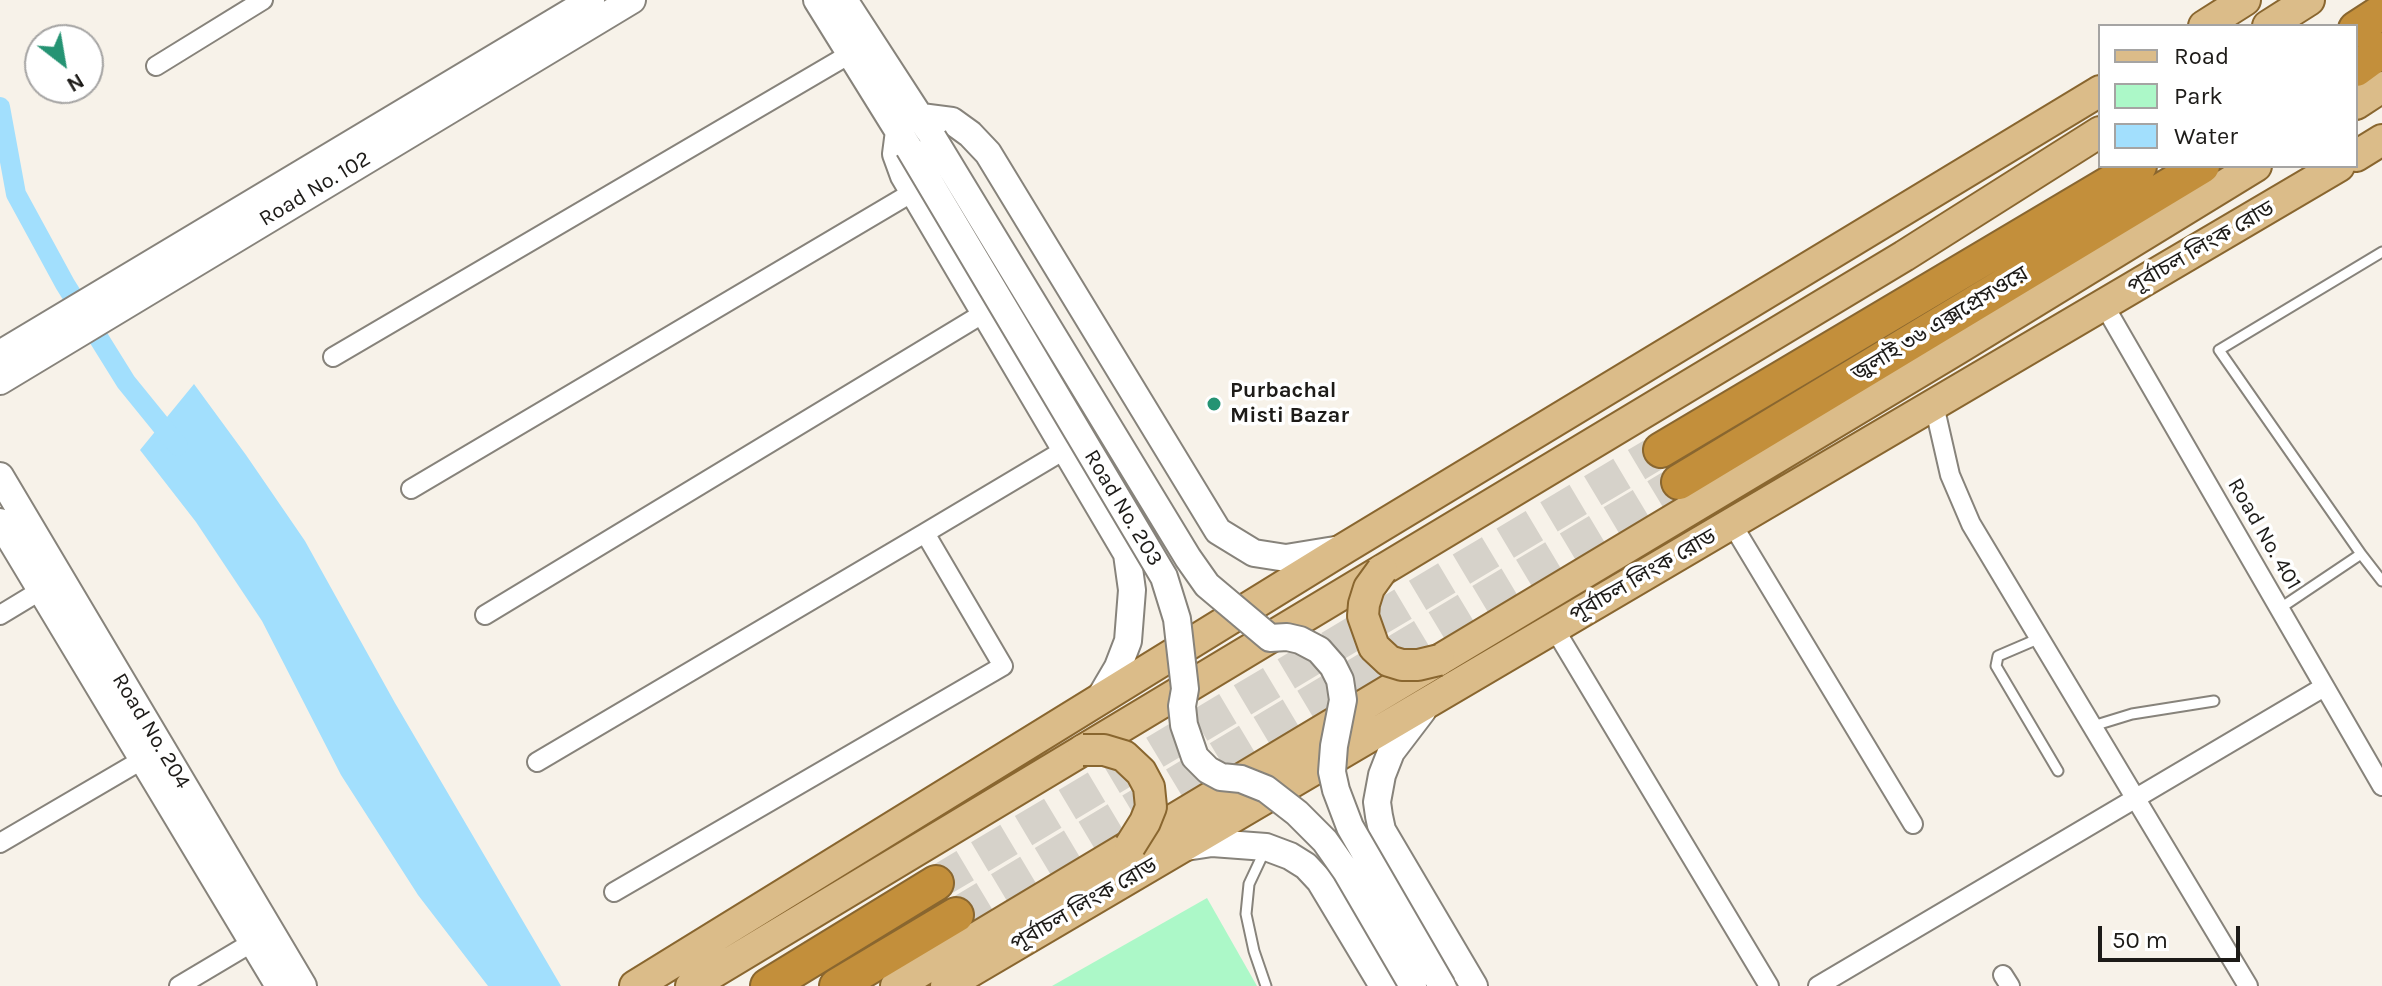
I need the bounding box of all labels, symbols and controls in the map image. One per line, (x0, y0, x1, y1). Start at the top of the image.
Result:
north arrow (24, 24, 104, 104)
legend (2098, 24, 2358, 168)
text: Road (2174, 42, 2229, 70)
text: N (62, 68, 89, 98)
text: Park (2174, 82, 2223, 110)
text: Water (2174, 122, 2238, 150)
street label: Road No. 102 (255, 145, 375, 233)
street label: পূর্বাচল লিংক রোড (2123, 195, 2279, 301)
street label: জুলাই ৩৬ এক্সপ্রেসওয়ে (1847, 261, 2033, 387)
place label: Purbachal Misti Bazar (1230, 378, 1349, 430)
marker: Purbachal Misti Bazar (1205, 395, 1223, 413)
street label: Road No. 203 (1078, 445, 1168, 571)
street label: Road No. 401 (2221, 473, 2307, 595)
street label: পূর্বাচল লিংক রোড (1565, 523, 1721, 629)
street label: Road No. 204 (106, 668, 196, 794)
street label: পূর্বাচল লিংক রোড (1006, 852, 1162, 958)
scale bar (2102, 910, 2244, 960)
text: 50 m (2112, 926, 2168, 954)

